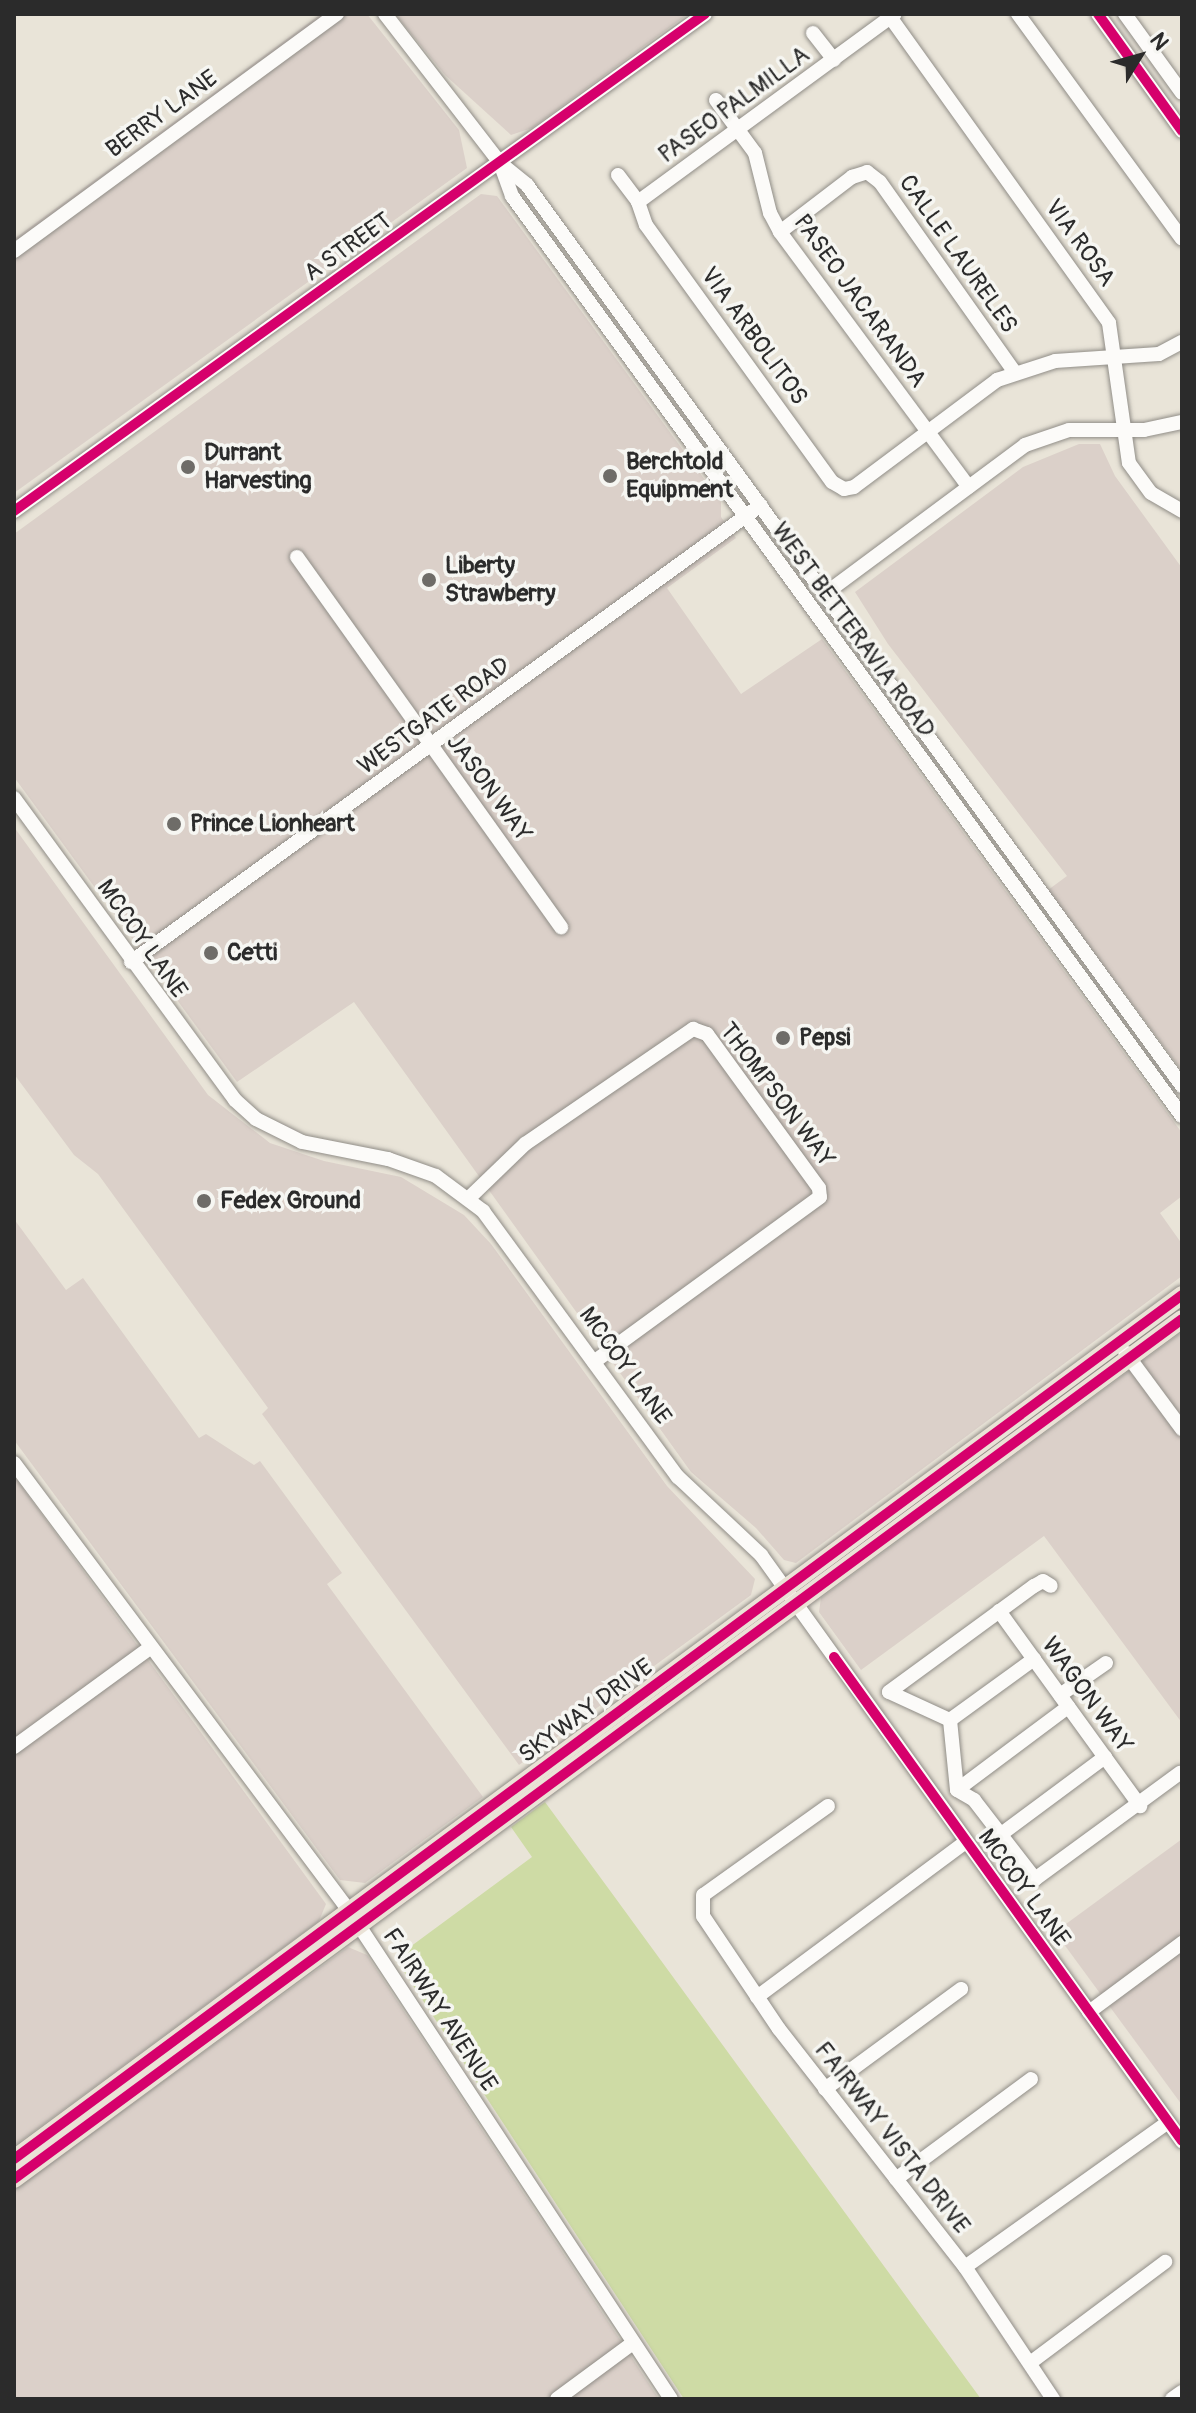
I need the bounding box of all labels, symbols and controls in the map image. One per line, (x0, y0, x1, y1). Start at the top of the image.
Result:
north arrow (1100, 16, 1180, 96)
text: N (1144, 27, 1175, 56)
street label: PASEO PALMILLA (653, 41, 815, 169)
street label: BERRY LANE (101, 64, 223, 164)
street label: CALLE LAURELES (893, 169, 1023, 339)
street label: VIA ROSA (1039, 194, 1121, 292)
street label: A STREET (299, 206, 397, 288)
street label: PASEO JACARANDA (788, 209, 932, 393)
street label: VIA ARBOLITOS (694, 262, 814, 410)
place label: Durrant Harvesting (204, 439, 312, 495)
place label: Berchtold Equipment (626, 448, 733, 504)
marker: Durrant Harvesting (179, 458, 197, 476)
marker: Berchtold Equipment (601, 467, 619, 485)
street label: WEST BETTERAVIA ROAD (765, 517, 941, 743)
place label: Liberty Strawberry (445, 552, 556, 608)
marker: Liberty Strawberry (420, 571, 438, 589)
street label: WESTGATE ROAD (352, 651, 516, 781)
street label: JASON WAY (440, 728, 538, 848)
place label: Prince Lionheart (190, 810, 355, 838)
marker: Prince Lionheart (165, 815, 183, 833)
street label: MCCOY LANE (91, 874, 193, 1004)
place label: Cetti (227, 939, 277, 967)
marker: Cetti (202, 944, 220, 962)
street label: THOMPSON WAY (713, 1017, 841, 1173)
place label: Pepsi (799, 1024, 850, 1052)
marker: Pepsi (774, 1029, 792, 1047)
place label: Fedex Ground (220, 1187, 361, 1215)
marker: Fedex Ground (195, 1192, 213, 1210)
street label: MCCOY LANE (573, 1302, 677, 1430)
street label: WAGON WAY (1035, 1632, 1139, 1758)
street label: SKYWAY DRIVE (513, 1653, 659, 1769)
street label: MCCOY LANE (972, 1824, 1076, 1952)
street label: FAIRWAY AVENUE (376, 1923, 504, 2097)
street label: FAIRWAY VISTA DRIVE (808, 2036, 976, 2240)

